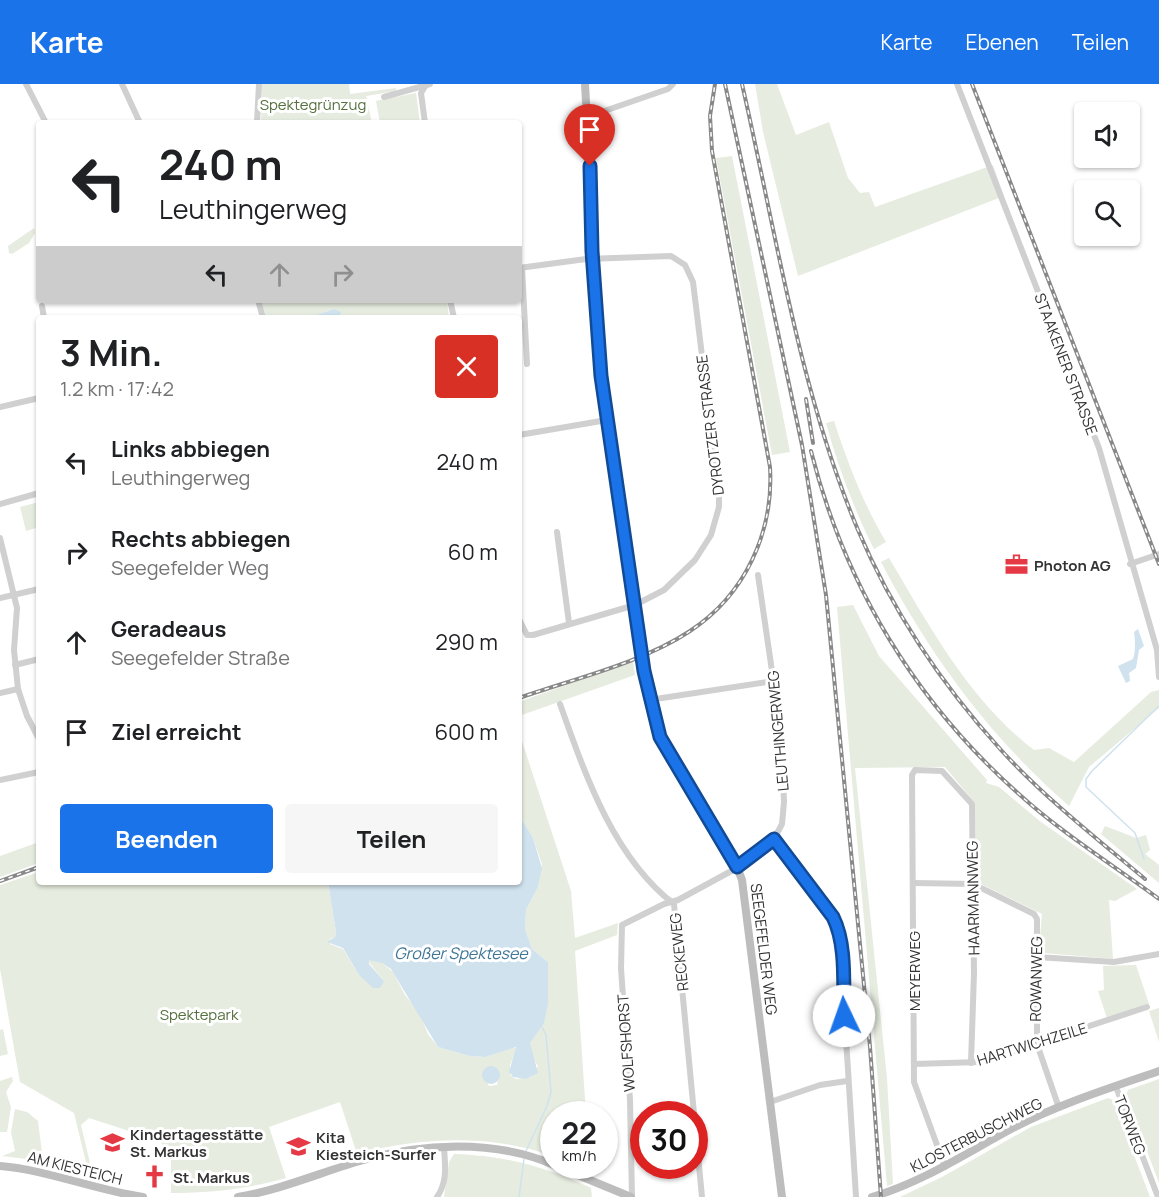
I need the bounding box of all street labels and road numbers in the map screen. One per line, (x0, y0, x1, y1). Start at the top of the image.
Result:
street label: STAAKENER STRASSE (1029, 290, 1103, 438)
street label: DYROTZER STRASSE (691, 354, 729, 496)
street label: LEUTHINGERWEG (762, 669, 794, 792)
street label: HAARMANNWEG (961, 840, 984, 955)
street label: SEEGEFELDER WEG (745, 882, 783, 1016)
street label: RECKEWEG (664, 911, 694, 992)
street label: MEYERWEG (904, 930, 925, 1011)
street label: ROWANWEG (1025, 936, 1047, 1022)
street label: WOLFSHORST (612, 993, 640, 1093)
street label: HARTWICHZEILE (974, 1017, 1090, 1071)
street label: KLOSTERBUSCHWEG (906, 1092, 1046, 1177)
street label: TORWEG (1109, 1092, 1151, 1158)
street label: AM KIESTEICH (25, 1146, 125, 1190)

